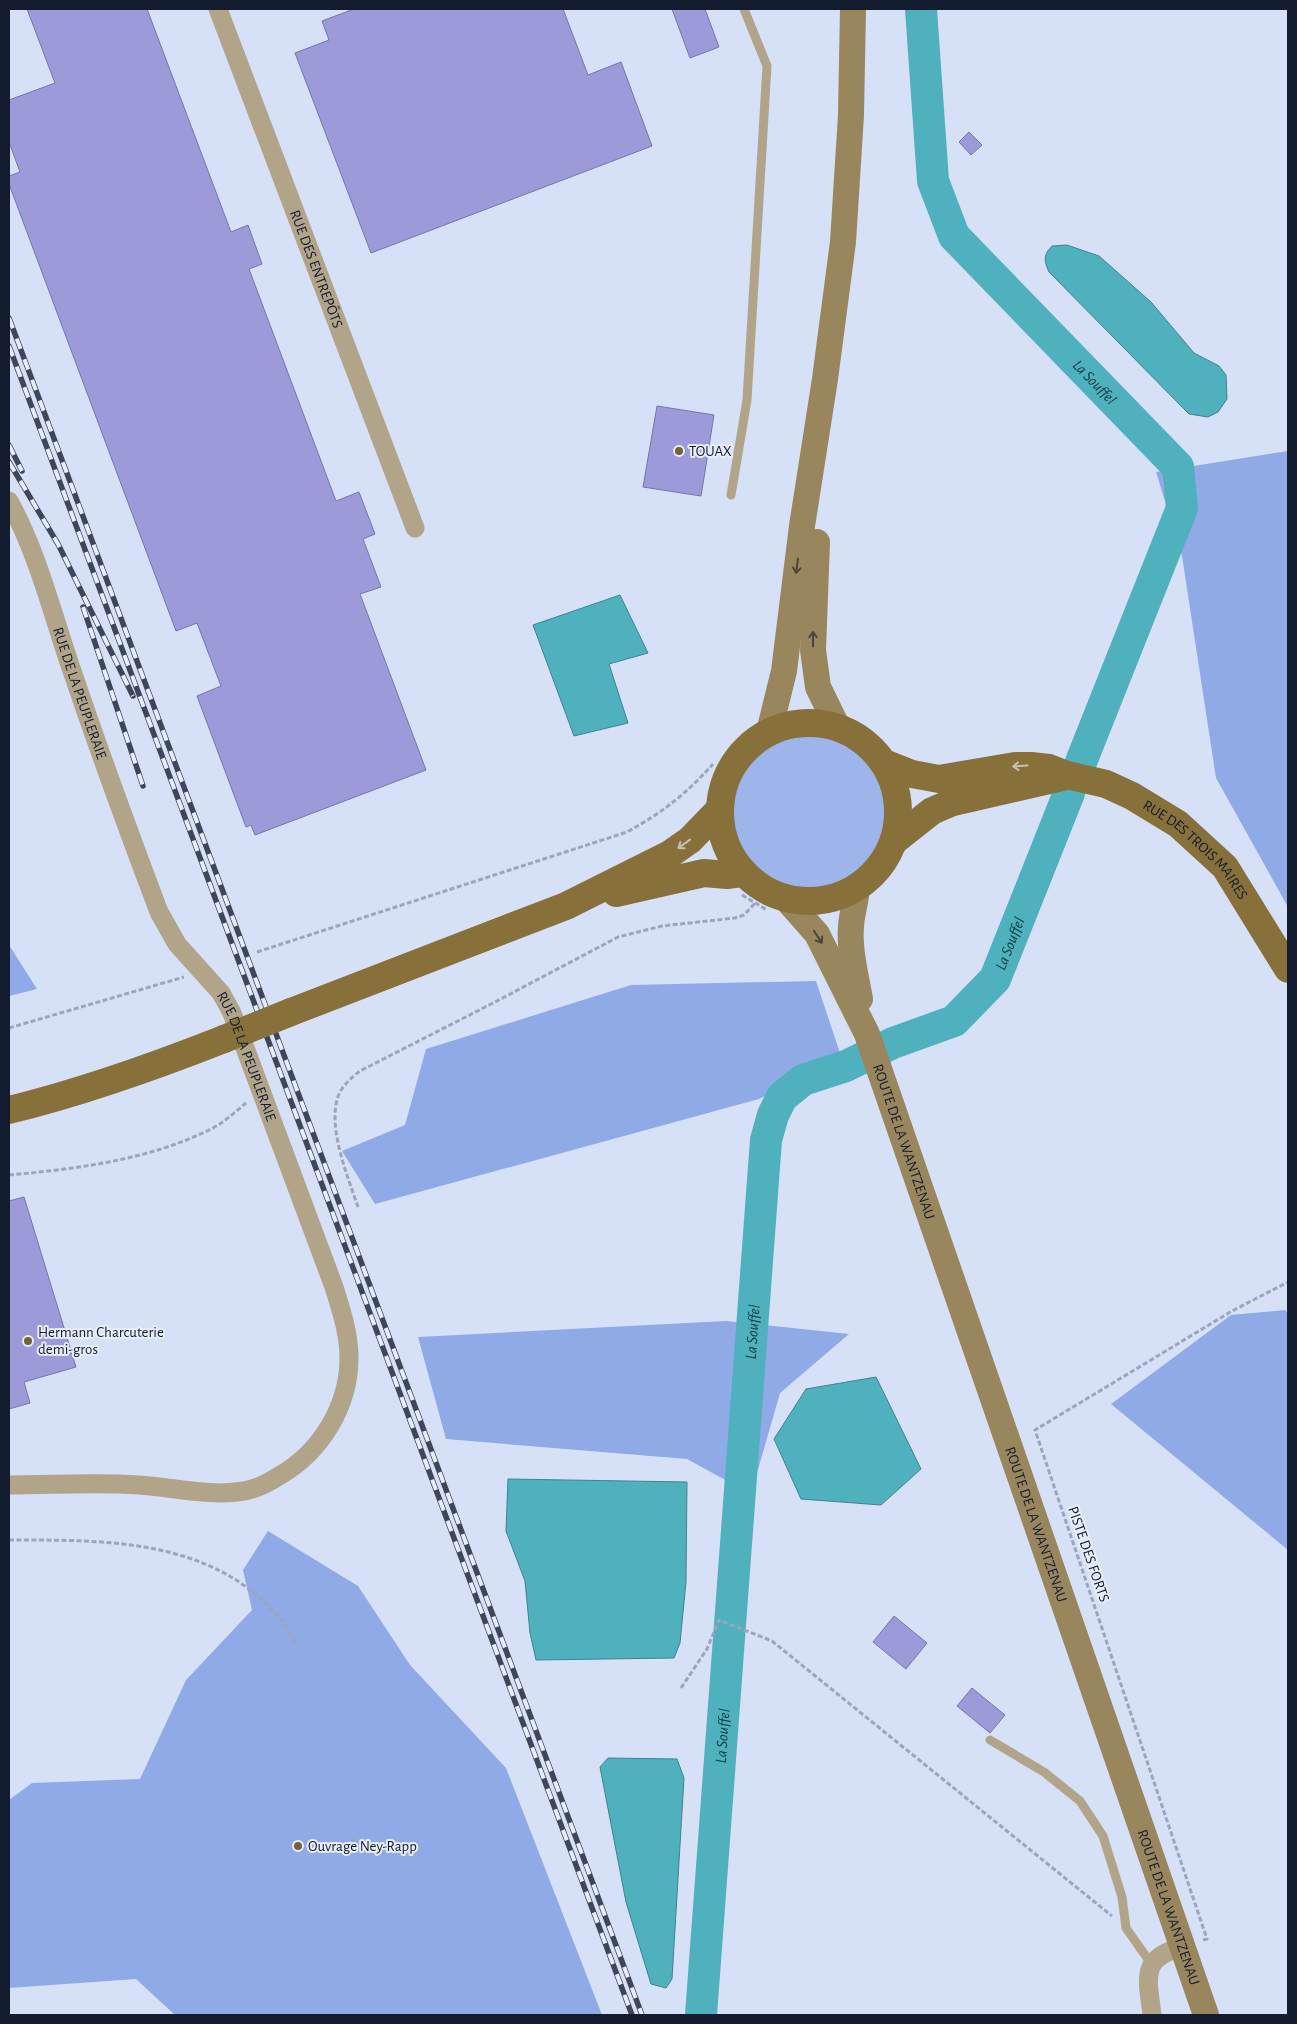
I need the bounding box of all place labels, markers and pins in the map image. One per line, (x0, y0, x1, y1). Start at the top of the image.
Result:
place label: TOUAX (689, 444, 732, 459)
marker: TOUAX (673, 445, 685, 457)
place label: Hermann Charcuterie demi-gros (38, 1325, 164, 1357)
marker: Hermann Charcuterie demi-gros (22, 1335, 34, 1347)
place label: Ouvrage Ney-Rapp (308, 1839, 417, 1854)
marker: Ouvrage Ney-Rapp (292, 1840, 304, 1852)

